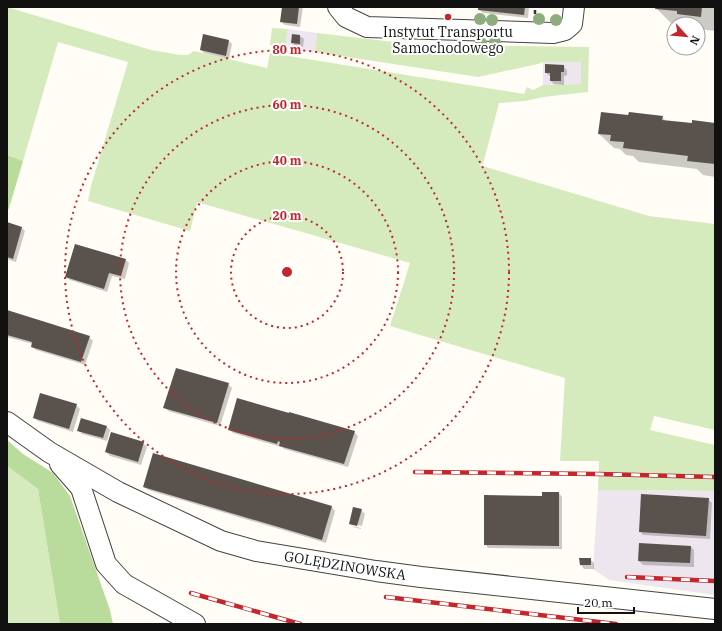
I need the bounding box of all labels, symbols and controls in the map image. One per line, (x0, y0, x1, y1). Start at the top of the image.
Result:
marker: Instytut Transportu Samochodowego (443, 12, 453, 22)
north arrow (666, 16, 706, 56)
place label: Instytut Transportu Samochodowego (383, 23, 513, 57)
text: N (687, 33, 703, 48)
text: 80 m (273, 42, 302, 57)
text: 60 m (273, 97, 302, 112)
text: 40 m (273, 153, 302, 168)
text: 20 m (273, 208, 302, 223)
centre of rings (280, 265, 294, 279)
street label: GOLĘDZINOWSKA (283, 547, 407, 584)
scale bar (578, 589, 634, 615)
text: 20 m (584, 595, 613, 610)

